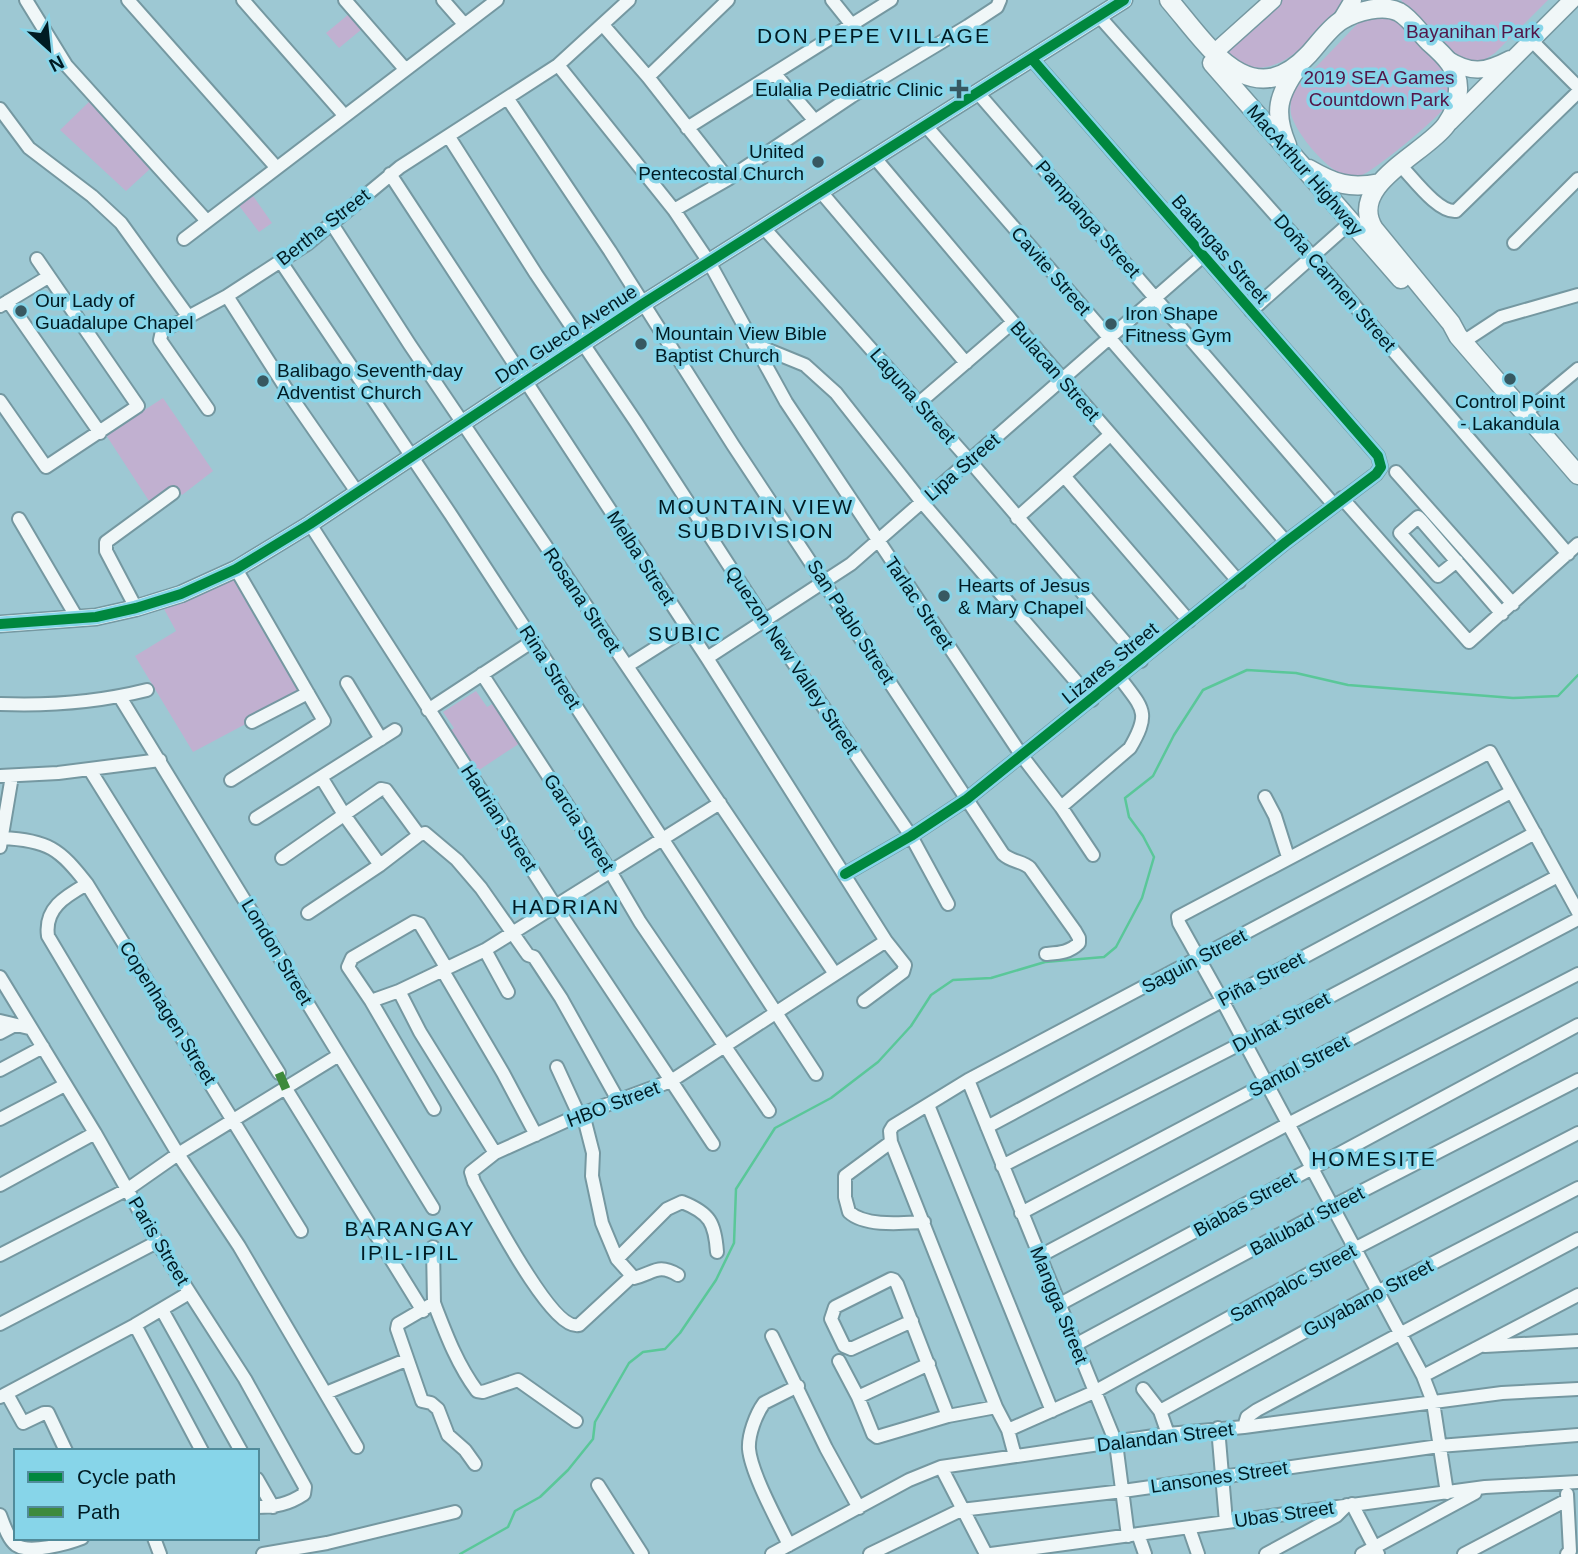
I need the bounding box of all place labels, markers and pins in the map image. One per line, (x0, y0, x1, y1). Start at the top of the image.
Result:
place label: Eulalia Pediatric Clinic (755, 79, 943, 100)
marker: Eulalia Pediatric Clinic (949, 79, 969, 99)
place label: United Pentecostal Church (638, 141, 804, 184)
marker: United Pentecostal Church (810, 154, 826, 170)
place label: Our Lady of Guadalupe Chapel (35, 290, 193, 333)
marker: Our Lady of Guadalupe Chapel (13, 303, 29, 319)
place label: Iron Shape Fitness Gym (1125, 303, 1232, 346)
marker: Iron Shape Fitness Gym (1103, 316, 1119, 332)
place label: Mountain View Bible Baptist Church (655, 323, 827, 366)
marker: Mountain View Bible Baptist Church (633, 336, 649, 352)
place label: Balibago Seventh-day Adventist Church (277, 360, 463, 403)
marker: Control Point - Lakandula (1502, 371, 1518, 387)
marker: Balibago Seventh-day Adventist Church (255, 373, 271, 389)
place label: Control Point - Lakandula (1455, 391, 1566, 434)
place label: Hearts of Jesus & Mary Chapel (958, 575, 1090, 618)
marker: Hearts of Jesus & Mary Chapel (936, 588, 952, 604)

